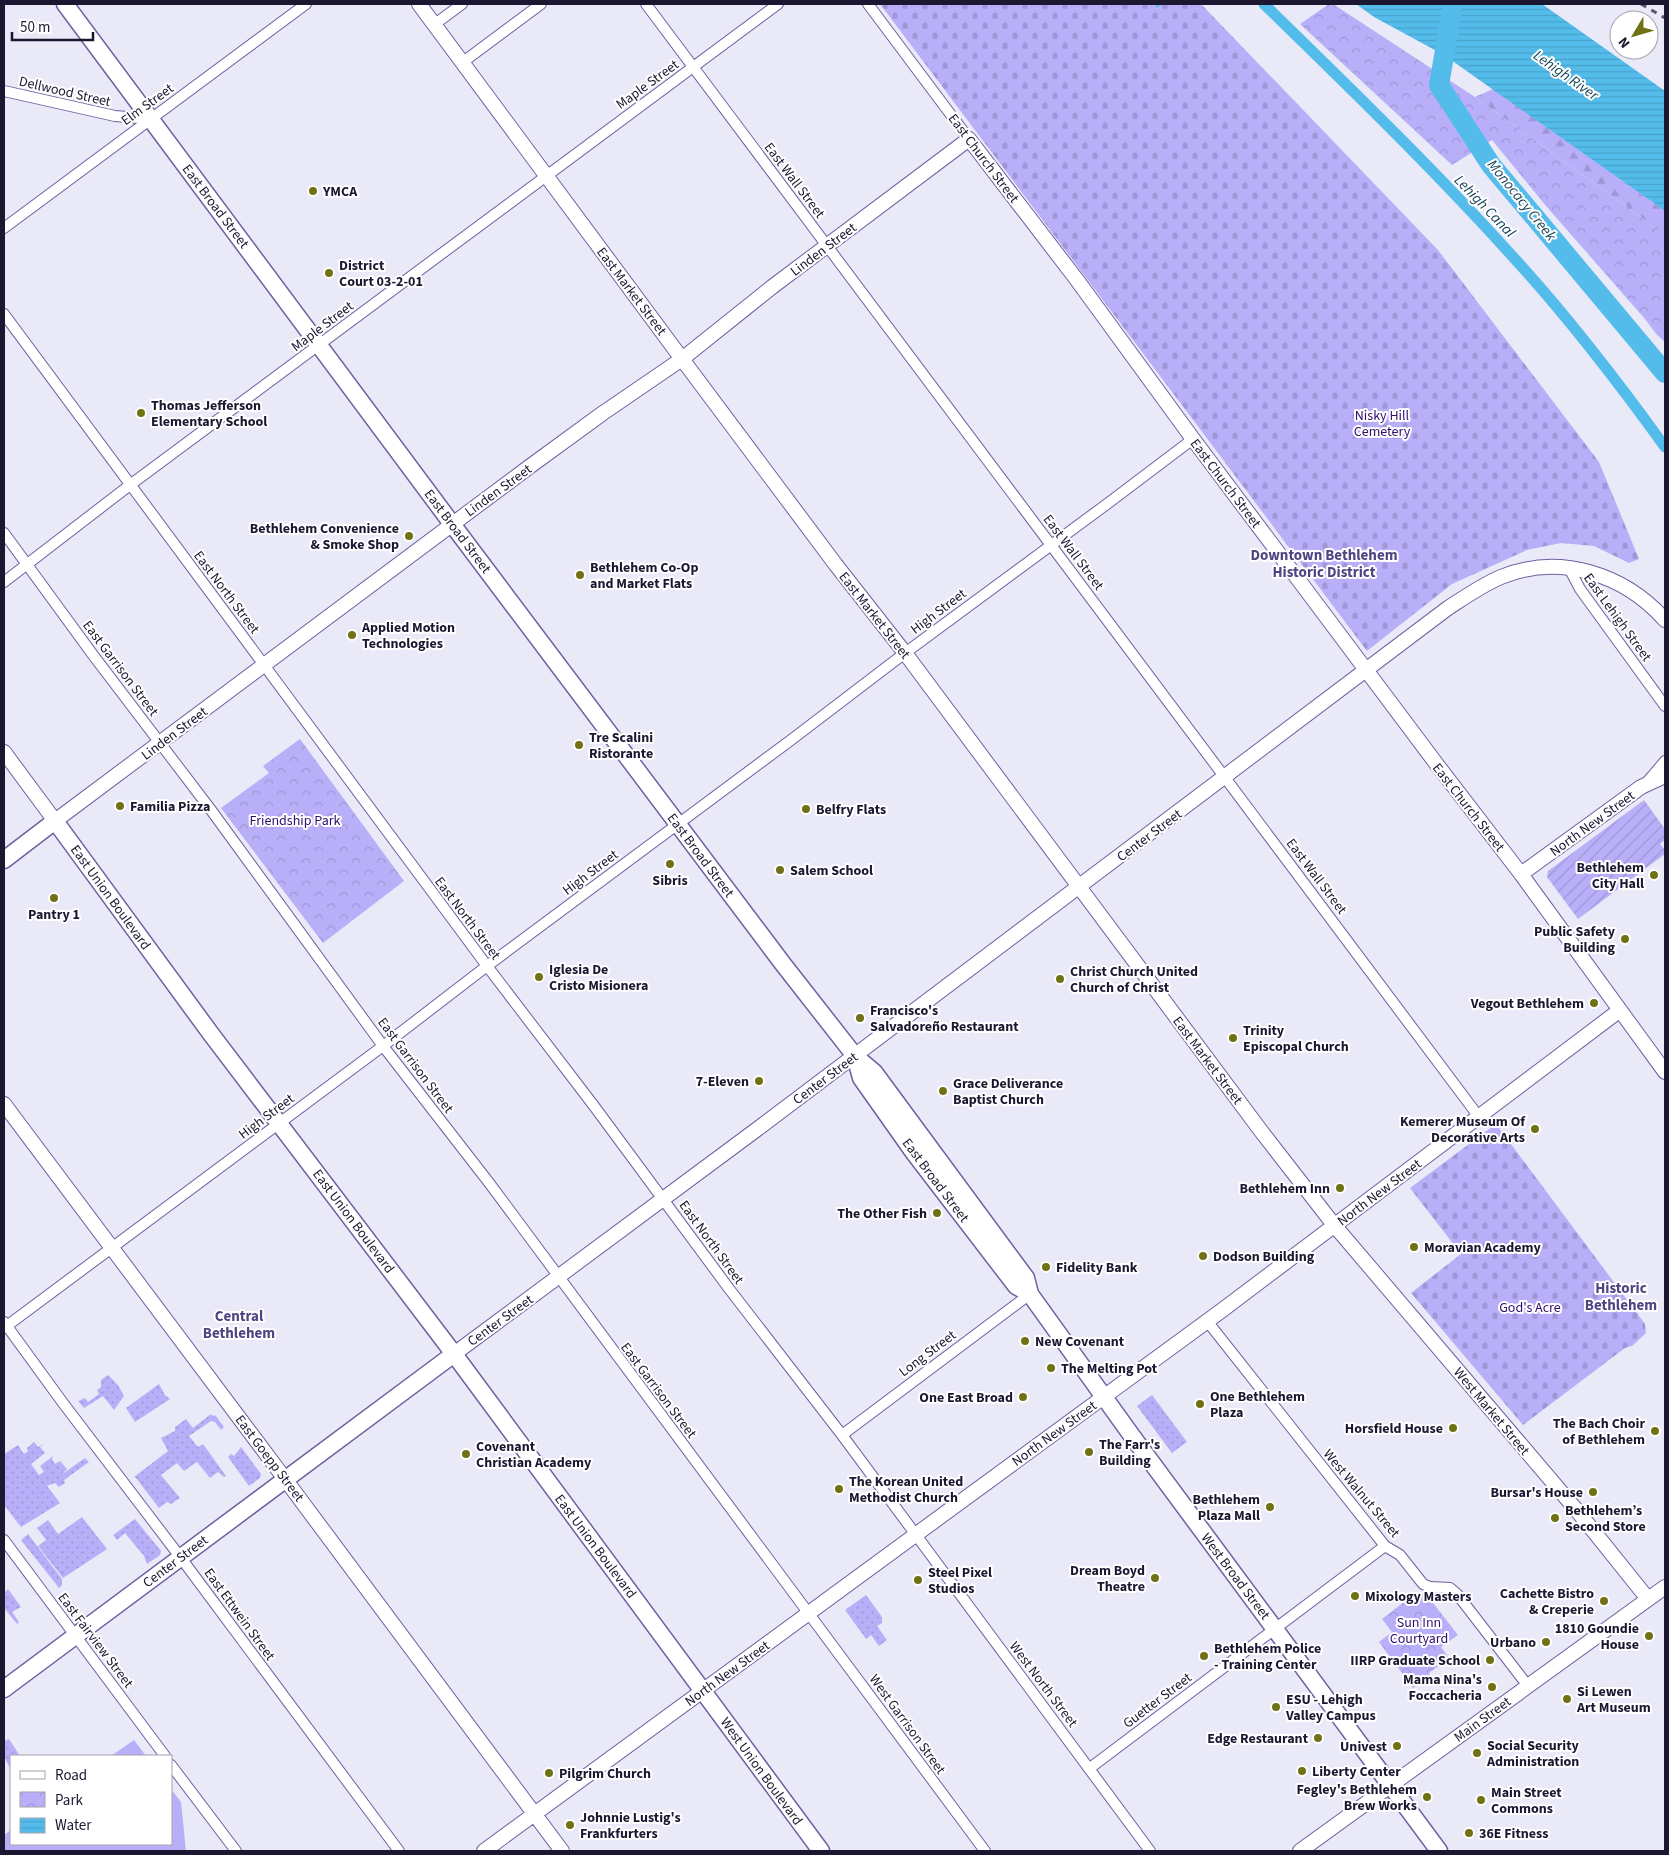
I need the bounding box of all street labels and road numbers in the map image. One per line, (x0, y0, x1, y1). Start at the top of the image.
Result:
street label: Maple Street (612, 55, 683, 114)
street label: Dellwood Street (17, 72, 113, 112)
street label: Elm Street (117, 79, 178, 131)
street label: East Church Street (943, 110, 1024, 208)
street label: East Wall Street (759, 138, 830, 223)
street label: East Broad Street (177, 160, 254, 253)
street label: Linden Street (786, 218, 861, 281)
street label: East Market Street (591, 243, 671, 340)
street label: Maple Street (287, 297, 358, 357)
street label: East Church Street (1185, 435, 1266, 533)
street label: Linden Street (461, 460, 536, 522)
street label: East Broad Street (419, 485, 496, 578)
street label: East Wall Street (1038, 510, 1109, 595)
street label: East North Street (188, 547, 264, 638)
street label: East Market Street (834, 568, 915, 664)
street label: East Lehigh Street (1578, 569, 1656, 666)
street label: High Street (907, 584, 971, 639)
street label: East Garrison Street (77, 616, 163, 721)
street label: Linden Street (137, 702, 212, 765)
street label: East Church Street (1427, 759, 1509, 856)
street label: North New Street (1546, 786, 1639, 861)
street label: Center Street (1113, 805, 1187, 867)
street label: East Broad Street (662, 809, 739, 902)
street label: East Wall Street (1281, 834, 1352, 919)
street label: East Union Boulevard (65, 841, 155, 954)
street label: High Street (559, 845, 623, 900)
street label: East North Street (429, 873, 505, 964)
street label: East Market Street (1167, 1012, 1247, 1109)
street label: East Garrison Street (372, 1013, 458, 1118)
street label: Center Street (789, 1048, 863, 1110)
street label: High Street (235, 1089, 299, 1144)
street label: East Broad Street (897, 1134, 974, 1227)
street label: North New Street (1333, 1154, 1426, 1231)
street label: East Union Boulevard (307, 1165, 399, 1278)
street label: East North Street (674, 1197, 749, 1289)
street label: Center Street (464, 1290, 538, 1351)
street label: Long Street (895, 1326, 961, 1382)
street label: East Garrison Street (615, 1338, 701, 1443)
street label: West Market Street (1448, 1363, 1534, 1460)
street label: North New Street (1008, 1396, 1101, 1471)
street label: East Goepp Street (230, 1411, 309, 1506)
street label: West Walnut Street (1318, 1445, 1405, 1543)
street label: East Union Boulevard (549, 1490, 641, 1603)
street label: West Broad Street (1196, 1529, 1275, 1624)
street label: Center Street (139, 1531, 213, 1593)
street label: East Ettwein Street (199, 1564, 280, 1665)
street label: East Fairview Street (53, 1589, 138, 1693)
street label: North New Street (681, 1636, 774, 1711)
street label: West North Street (1004, 1638, 1082, 1732)
street label: Guetter Street (1119, 1668, 1196, 1733)
street label: West Garrison Street (864, 1671, 950, 1779)
street label: Main Street (1450, 1692, 1515, 1747)
street label: West Union Boulevard (715, 1713, 807, 1830)

